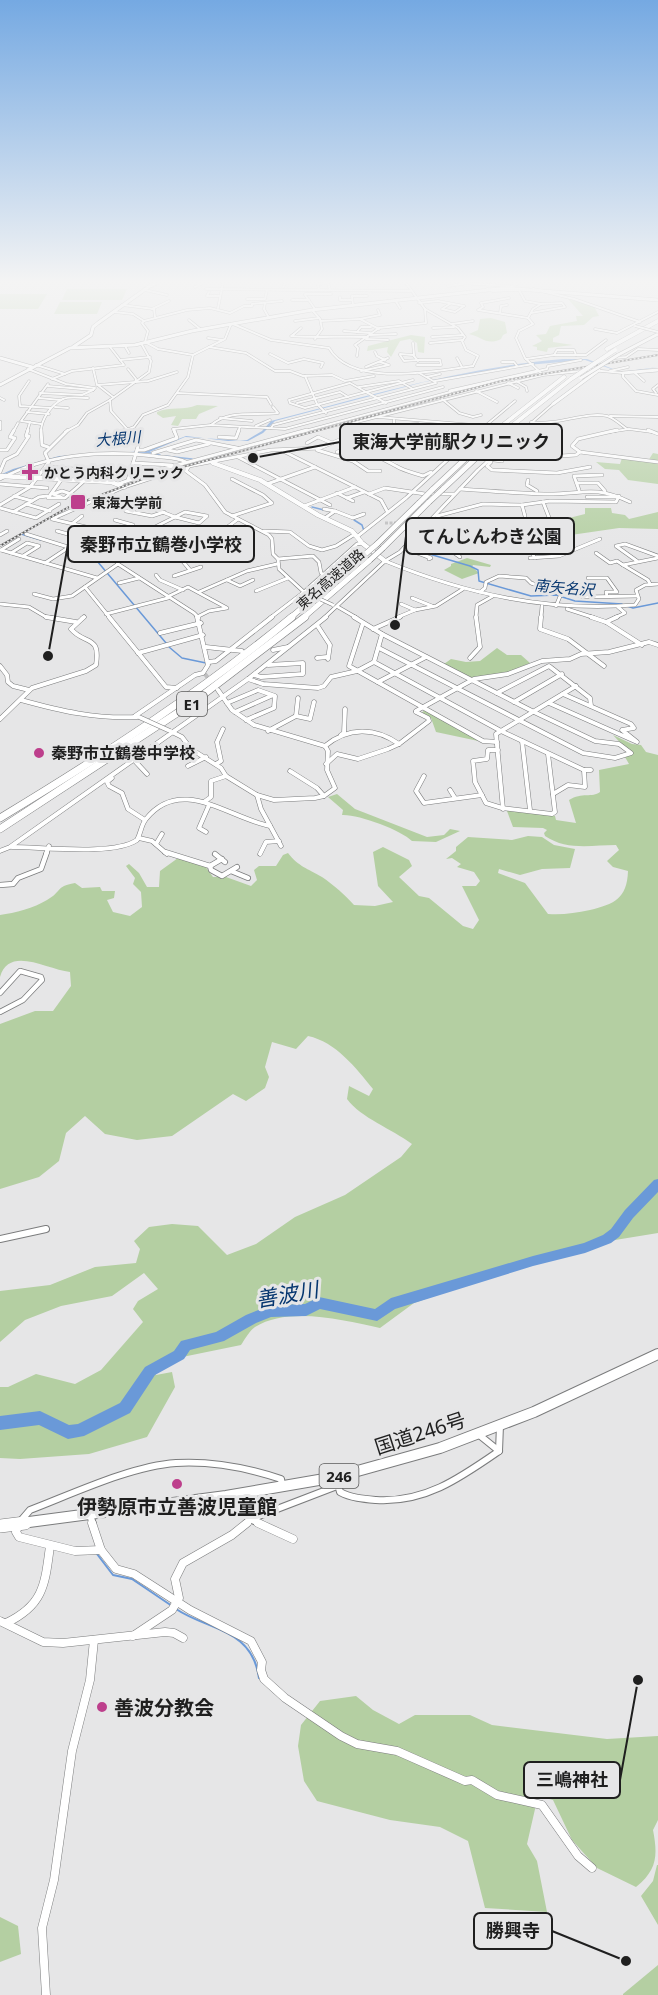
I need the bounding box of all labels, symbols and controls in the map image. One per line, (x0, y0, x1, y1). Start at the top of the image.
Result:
callout: 東海大学前駅クリニック (340, 424, 562, 460)
water label: 大根川 (95, 426, 143, 450)
text: 東海大学前駅クリニック (352, 429, 550, 453)
marker: かとう内科クリニック (21, 463, 39, 481)
place label: かとう内科クリニック (44, 463, 184, 482)
marker: 東海大学前 (69, 493, 87, 511)
place label: 東海大学前 (92, 493, 162, 512)
callout: てんじんわき公園 (406, 518, 574, 554)
text: てんじんわき公園 (418, 524, 562, 548)
callout: 秦野市立鶴巻小学校 (68, 526, 254, 562)
text: 秦野市立鶴巻小学校 (80, 532, 242, 556)
street label: 東名高速道路 (292, 544, 368, 614)
water label: 南矢名沢 (533, 574, 597, 600)
road number: E1 (177, 692, 207, 716)
place label: 秦野市立鶴巻中学校 (51, 742, 195, 764)
marker: 秦野市立鶴巻中学校 (32, 746, 46, 760)
water label: 善波川 (254, 1274, 322, 1313)
street label: 国道246号 (371, 1406, 469, 1460)
road number: 246 (320, 1464, 358, 1488)
marker: 伊勢原市立善波児童館 (170, 1477, 184, 1491)
place label: 伊勢原市立善波児童館 (77, 1493, 277, 1520)
place label: 善波分教会 (114, 1694, 214, 1721)
marker: 善波分教会 (95, 1700, 109, 1714)
callout: 三嶋神社 (524, 1762, 620, 1798)
text: 三嶋神社 (536, 1767, 608, 1791)
callout: 勝興寺 (474, 1913, 552, 1949)
text: 勝興寺 (486, 1918, 540, 1942)

